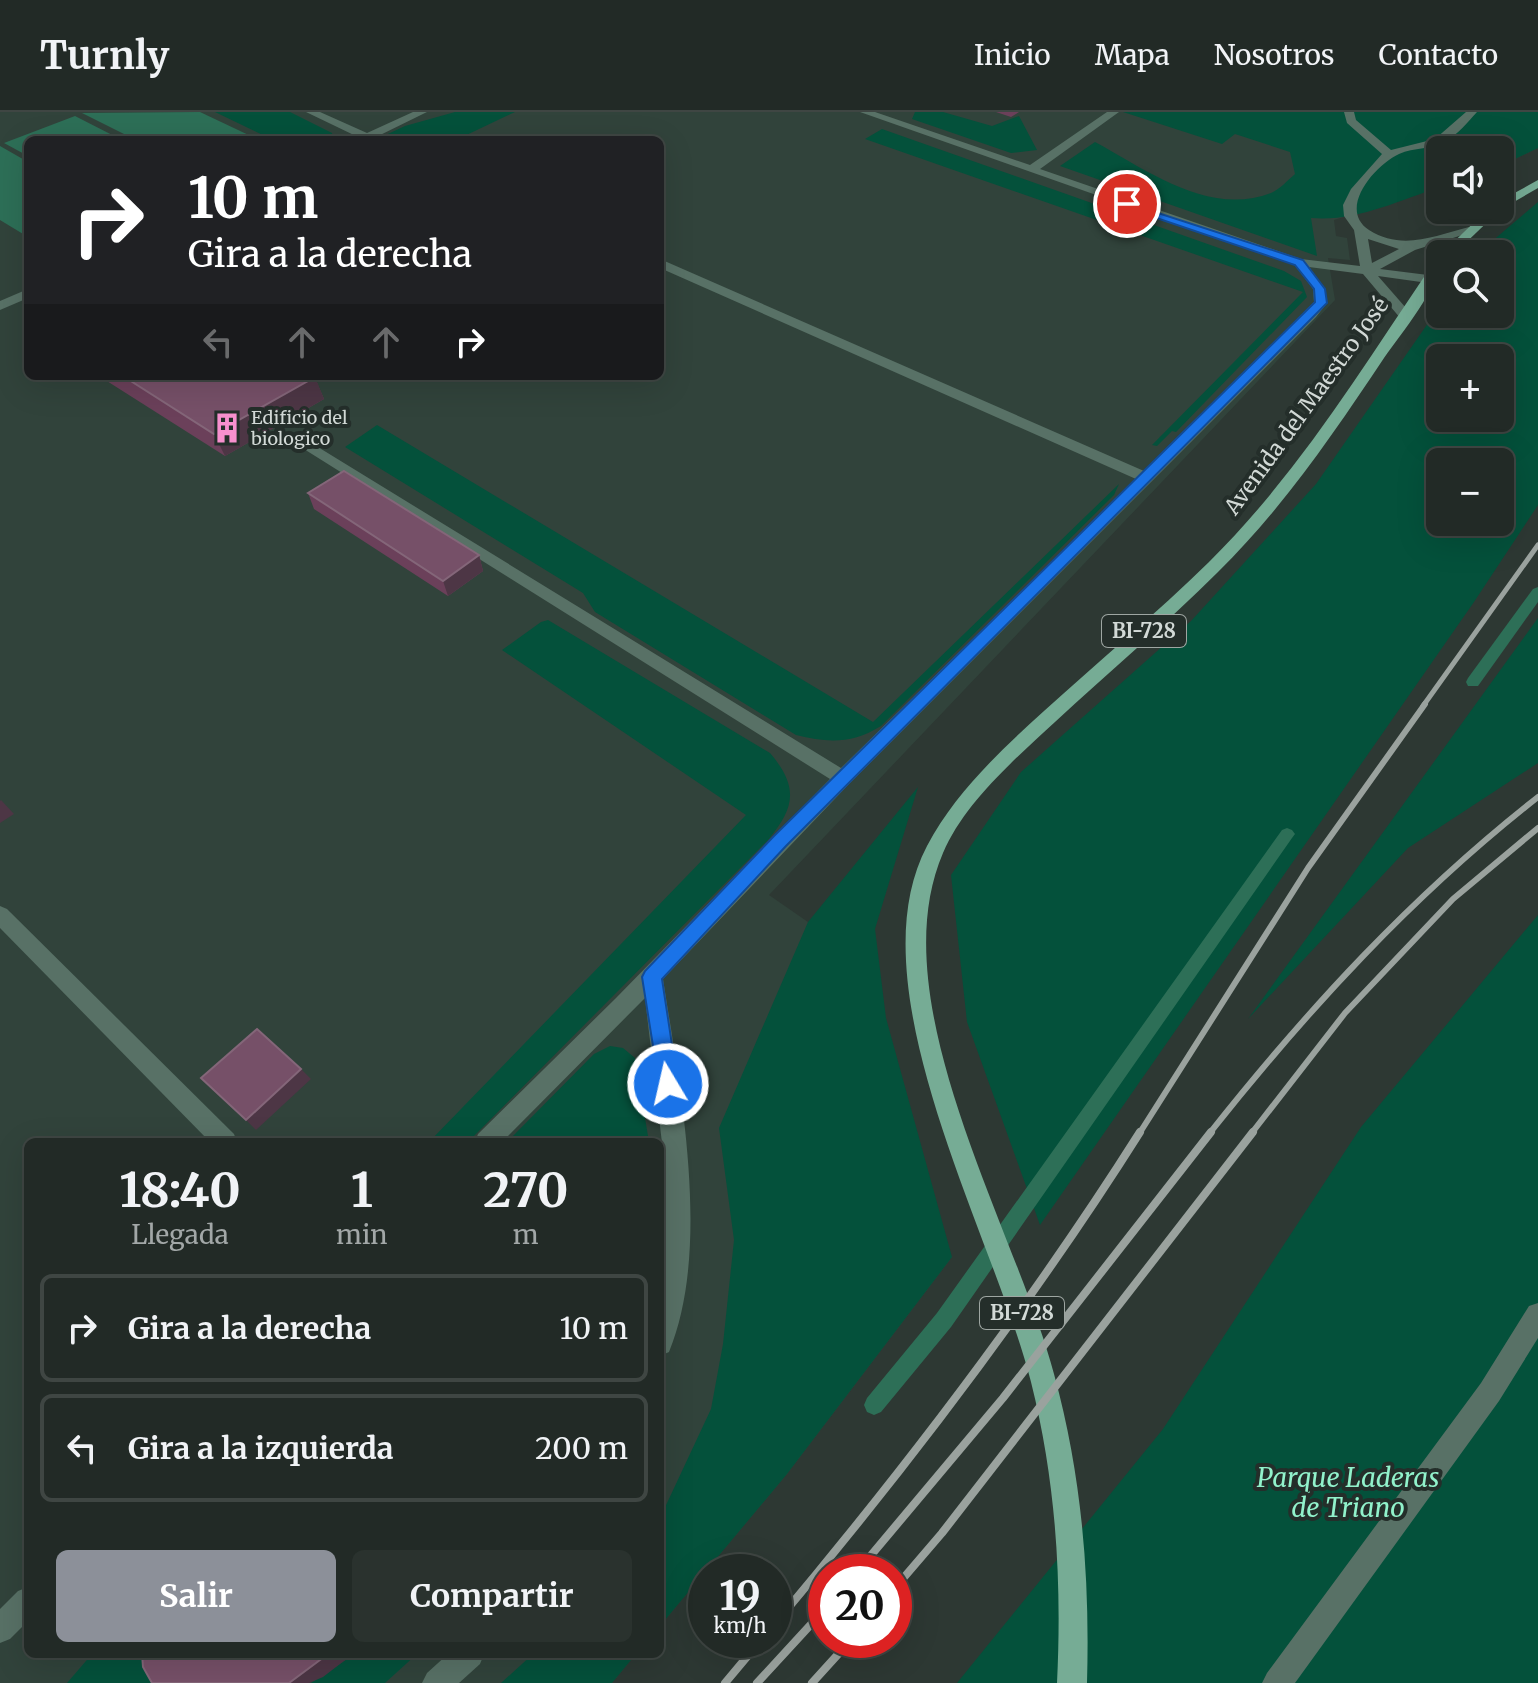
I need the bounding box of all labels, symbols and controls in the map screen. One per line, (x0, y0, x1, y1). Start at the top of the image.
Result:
text: Turnly (40, 32, 169, 79)
text: Inicio (974, 37, 1051, 73)
text: Mapa (1095, 37, 1170, 73)
text: Nosotros (1214, 37, 1335, 73)
text: Contacto (1379, 37, 1498, 73)
map controls (1426, 136, 1514, 536)
button: sound (1426, 136, 1514, 224)
text: 10 m (188, 163, 318, 233)
icon: right (56, 168, 160, 272)
pin (1093, 170, 1161, 238)
icon: arrive (1105, 182, 1149, 226)
text: Gira a la derecha (188, 232, 472, 277)
button: search (1426, 240, 1514, 328)
street label: Avenida del Maestro José (1217, 292, 1394, 521)
icon: left (196, 320, 240, 364)
icon: ahead (280, 320, 324, 364)
icon: ahead (364, 320, 408, 364)
icon: right (448, 320, 492, 364)
button: + (1426, 344, 1514, 432)
place label: Edificio del biologico (250, 406, 348, 450)
building icon: Edificio del biologico (210, 411, 244, 445)
button: − (1426, 448, 1514, 536)
road number: BI-728 (1102, 615, 1186, 647)
position arrow (626, 1042, 710, 1126)
text: 18:40 (119, 1160, 241, 1220)
text: 1 (351, 1160, 373, 1220)
text: 270 (483, 1160, 569, 1220)
text: Llegada (131, 1218, 229, 1251)
text: min (336, 1218, 388, 1251)
text: m (513, 1218, 539, 1251)
road number: BI-728 (980, 1297, 1064, 1329)
icon: right (60, 1306, 104, 1350)
text: Gira a la derecha (128, 1309, 371, 1347)
text: 10 m (560, 1309, 628, 1347)
icon: left (60, 1426, 104, 1470)
text: Gira a la izquierda (128, 1429, 394, 1467)
text: 200 m (535, 1429, 628, 1467)
park label: Parque Laderas de Triano (1257, 1461, 1439, 1524)
button: Salir (56, 1550, 336, 1642)
button: Compartir (352, 1550, 632, 1642)
speed limit sign: 20 (808, 1554, 912, 1658)
text: 19 (719, 1571, 761, 1621)
text: km/h (714, 1613, 766, 1638)

